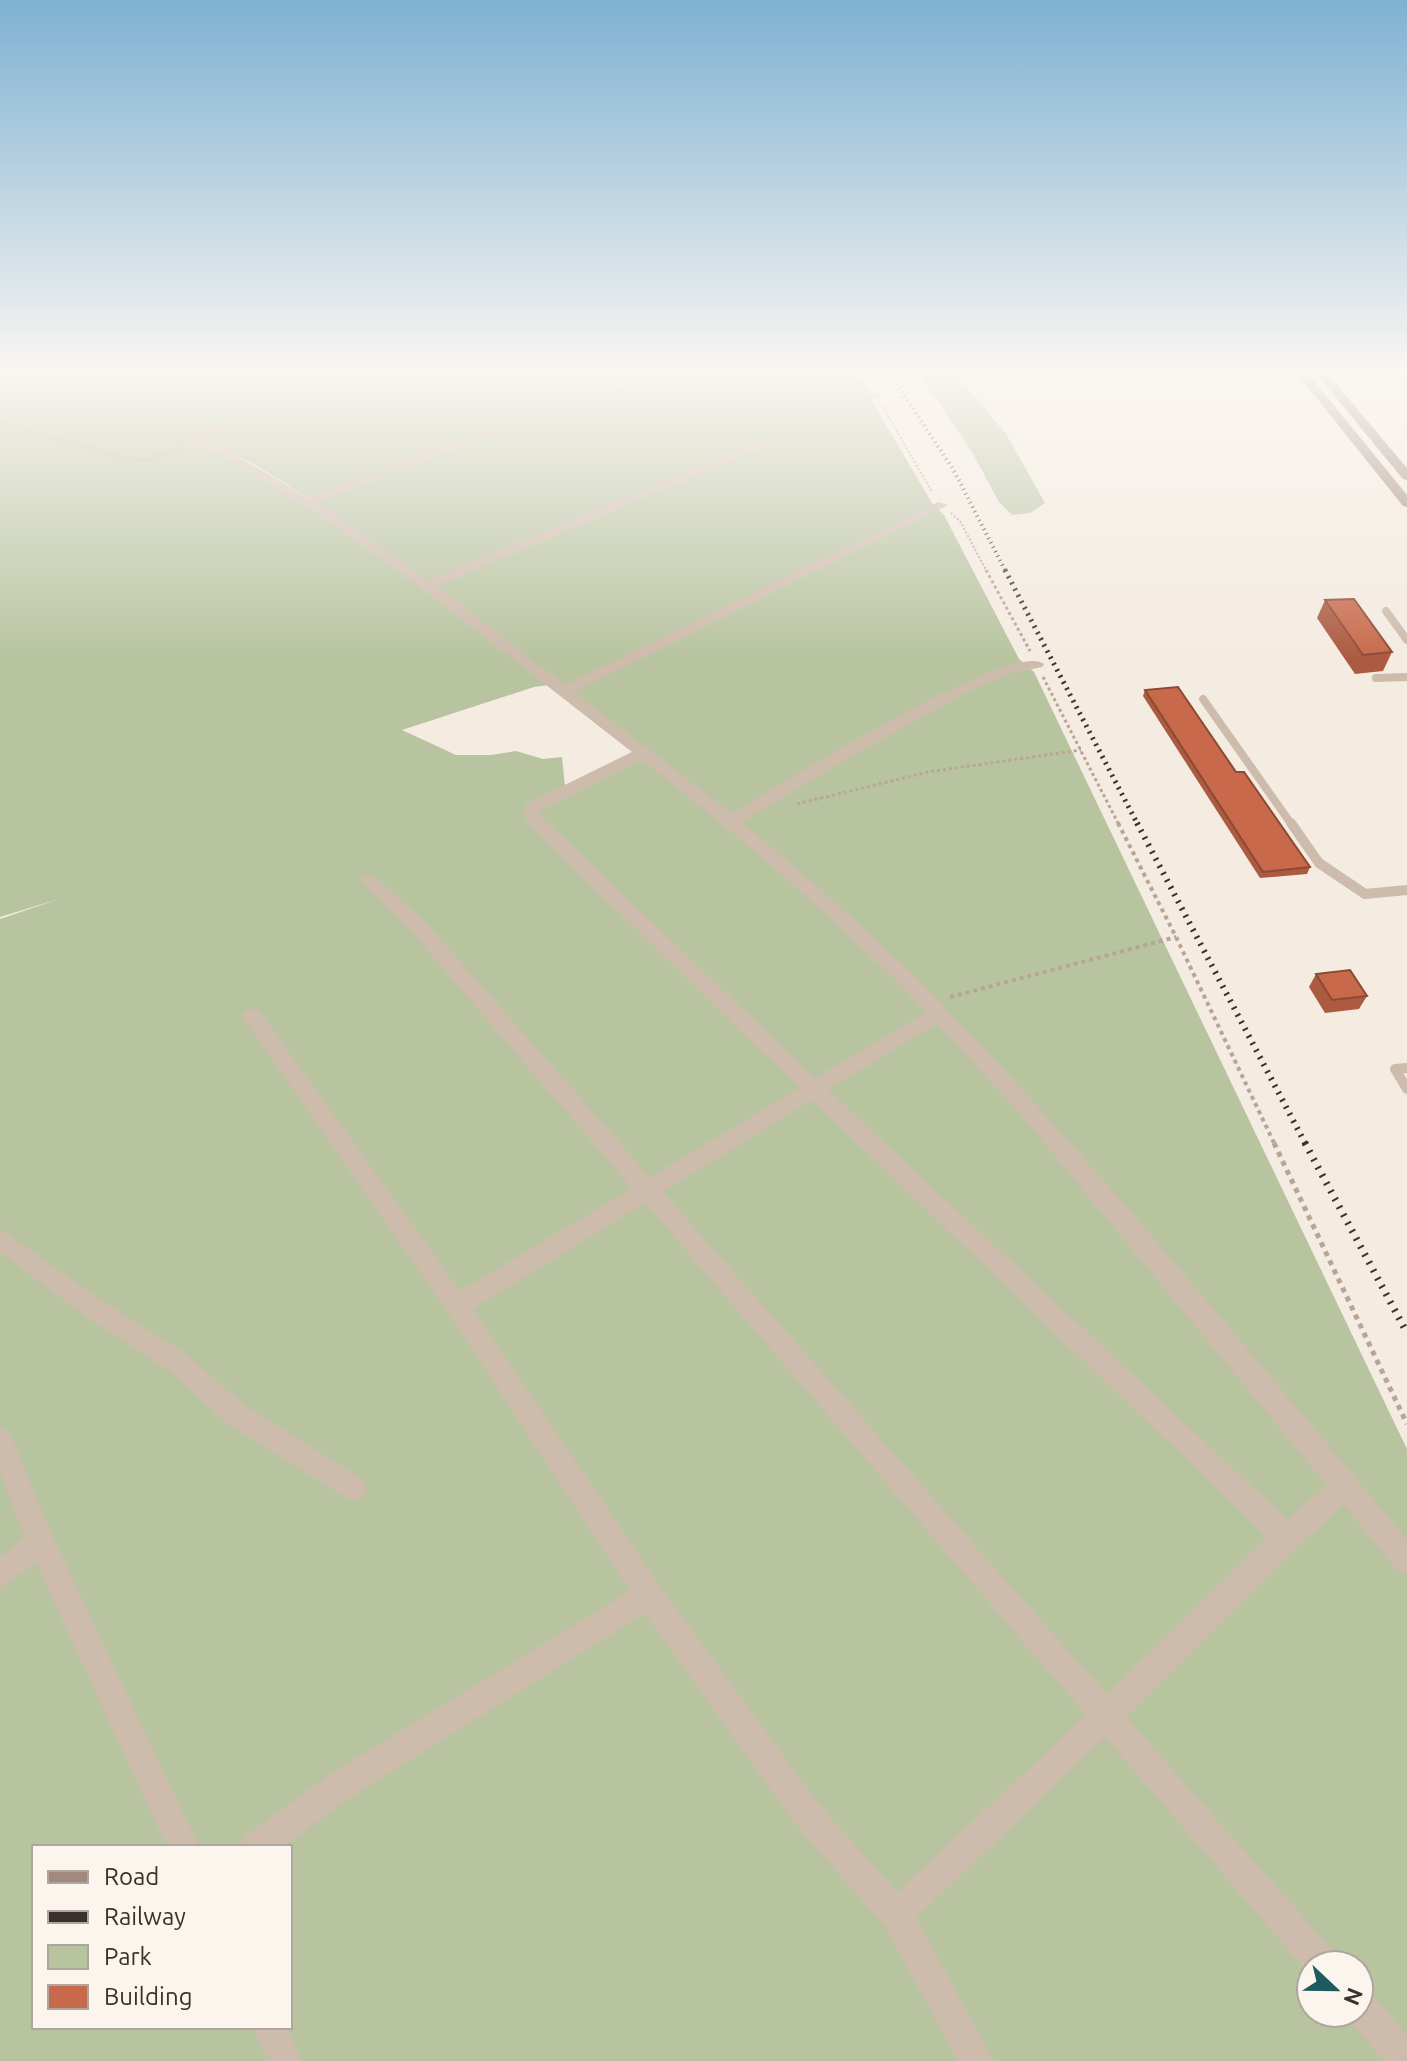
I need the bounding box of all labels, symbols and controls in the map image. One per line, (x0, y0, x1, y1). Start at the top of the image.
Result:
legend (32, 1845, 292, 2029)
text: Road (104, 1863, 159, 1890)
text: Railway (104, 1903, 186, 1930)
text: Park (104, 1943, 152, 1970)
north arrow (1295, 1949, 1375, 2029)
text: Building (104, 1983, 192, 2010)
text: N (1339, 1984, 1369, 2009)

